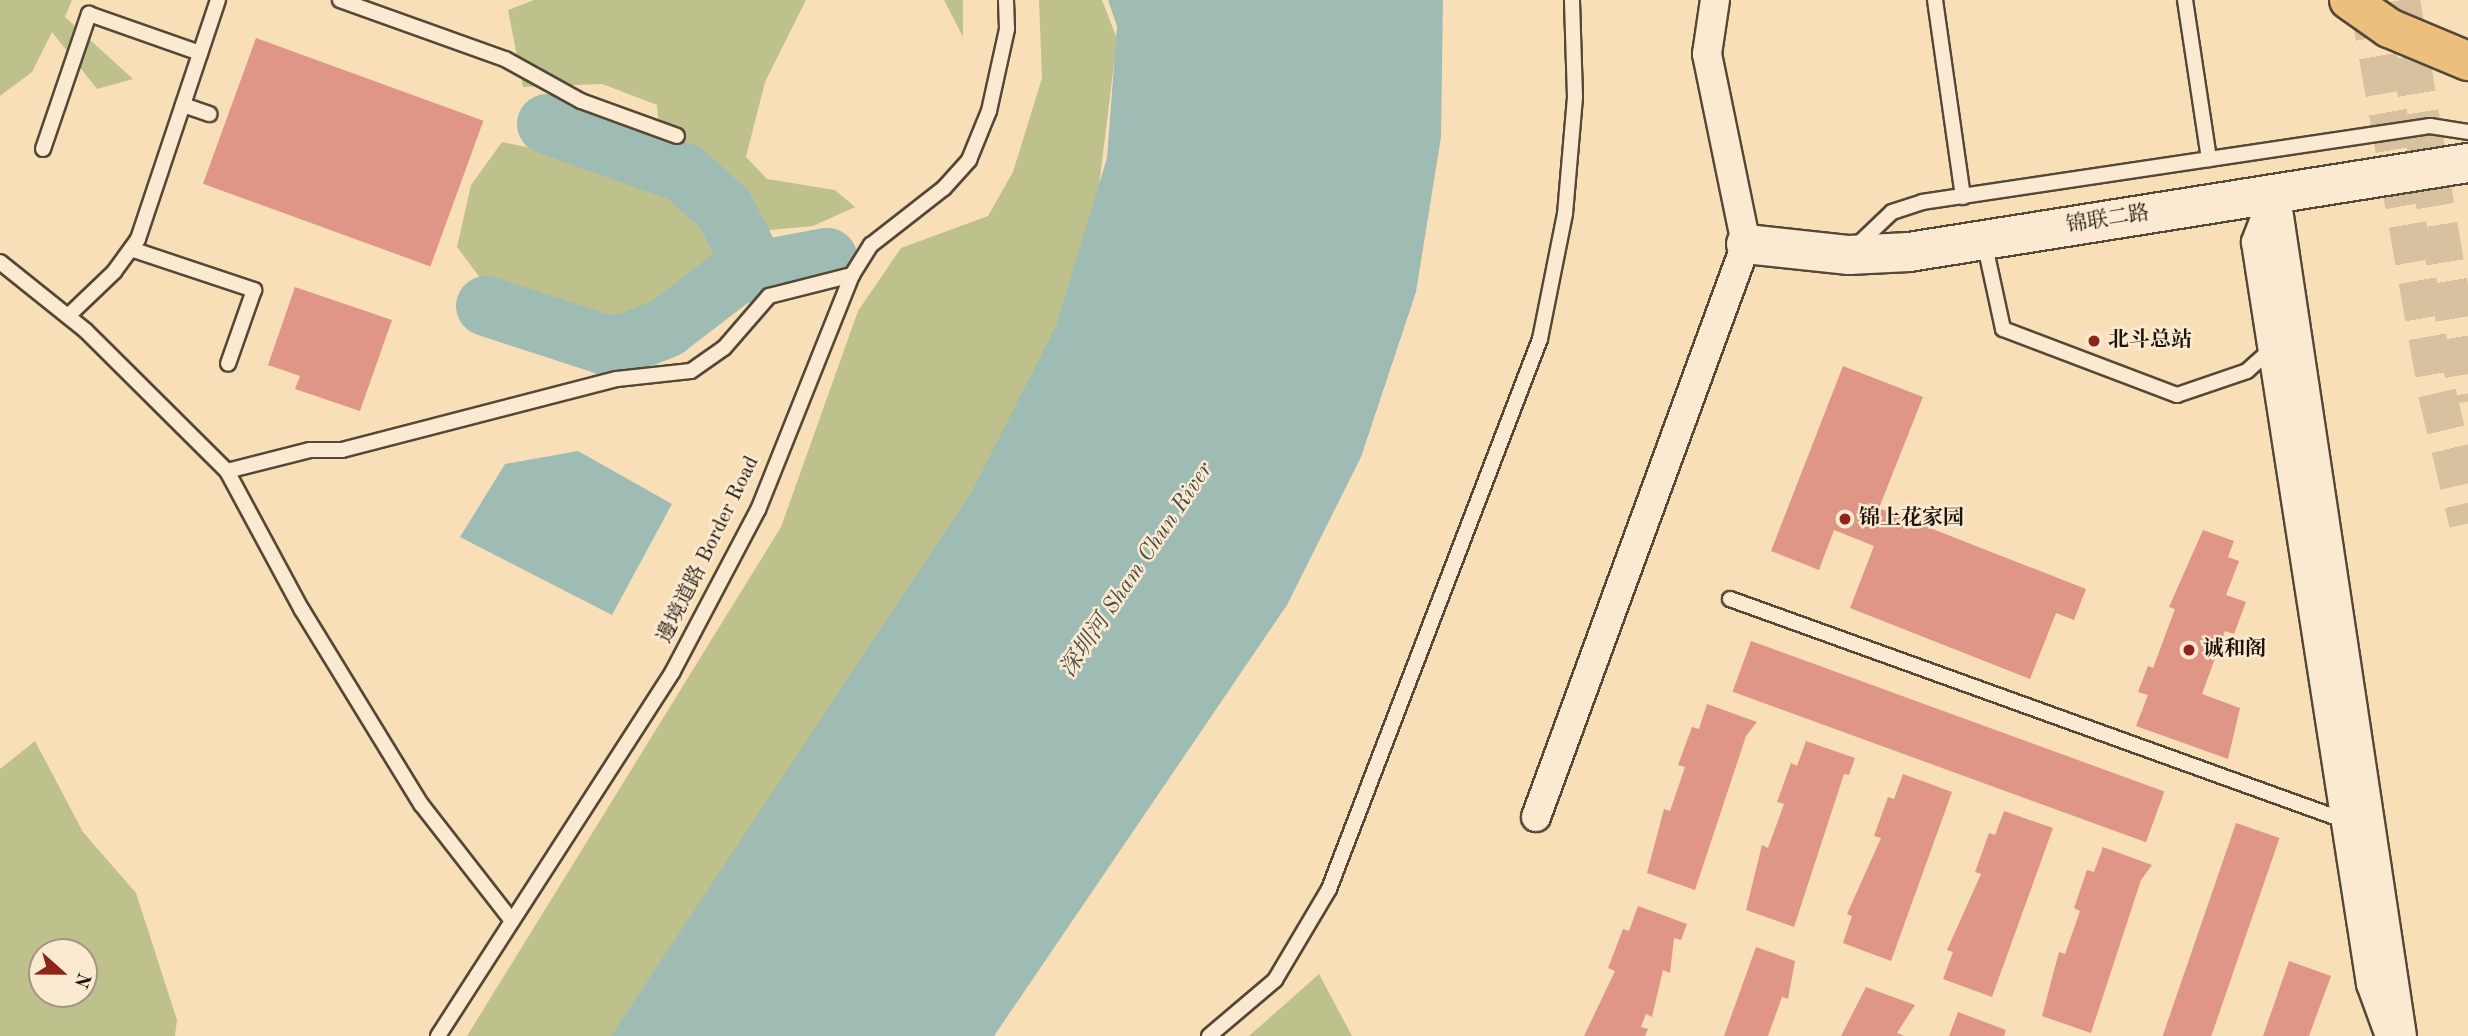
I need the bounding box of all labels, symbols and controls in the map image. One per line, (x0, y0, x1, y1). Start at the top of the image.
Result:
street label: 锦联二路 (2065, 201, 2151, 239)
place label: 北斗总站 (2108, 328, 2192, 354)
marker: 北斗总站 (2086, 333, 2102, 349)
street label: 邊境道路 Border Road (653, 452, 765, 648)
water label: 深圳河 Sham Chun River (1055, 457, 1219, 683)
place label: 锦上花家园 (1859, 506, 1964, 532)
marker: 锦上花家园 (1837, 511, 1853, 527)
place label: 诚和阁 (2203, 637, 2266, 663)
marker: 诚和阁 (2181, 642, 2197, 658)
north arrow (28, 938, 98, 1008)
text: N (70, 970, 93, 990)

